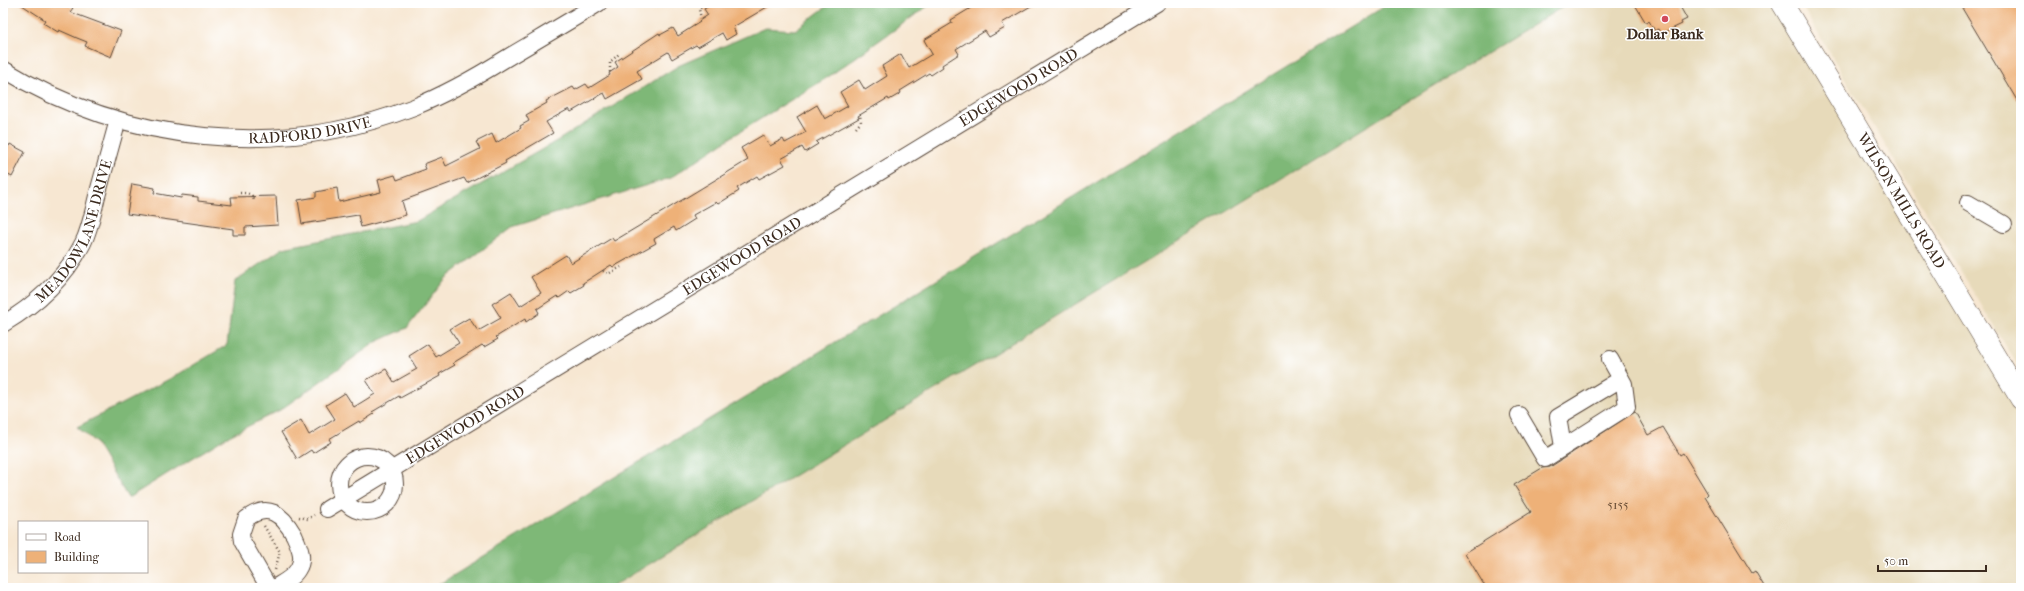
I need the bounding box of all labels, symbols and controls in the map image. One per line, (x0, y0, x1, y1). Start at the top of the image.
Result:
marker: Dollar Bank (1660, 14, 1670, 24)
place label: Dollar Bank (1627, 25, 1705, 43)
street label: EDGEWOOD ROAD (956, 44, 1081, 131)
street label: RADFORD DRIVE (248, 113, 373, 147)
street label: WILSON MILLS ROAD (1853, 129, 1949, 272)
street label: MEADOWLANE DRIVE (31, 157, 116, 307)
street label: EDGEWOOD ROAD (679, 213, 805, 299)
street label: EDGEWOOD ROAD (402, 382, 528, 468)
house number: 5155 (1607, 497, 1629, 512)
legend (18, 521, 148, 573)
text: Road (54, 530, 81, 544)
scale bar (1878, 547, 1986, 573)
text: Building (54, 550, 99, 564)
text: 50 m (1884, 554, 1908, 568)

